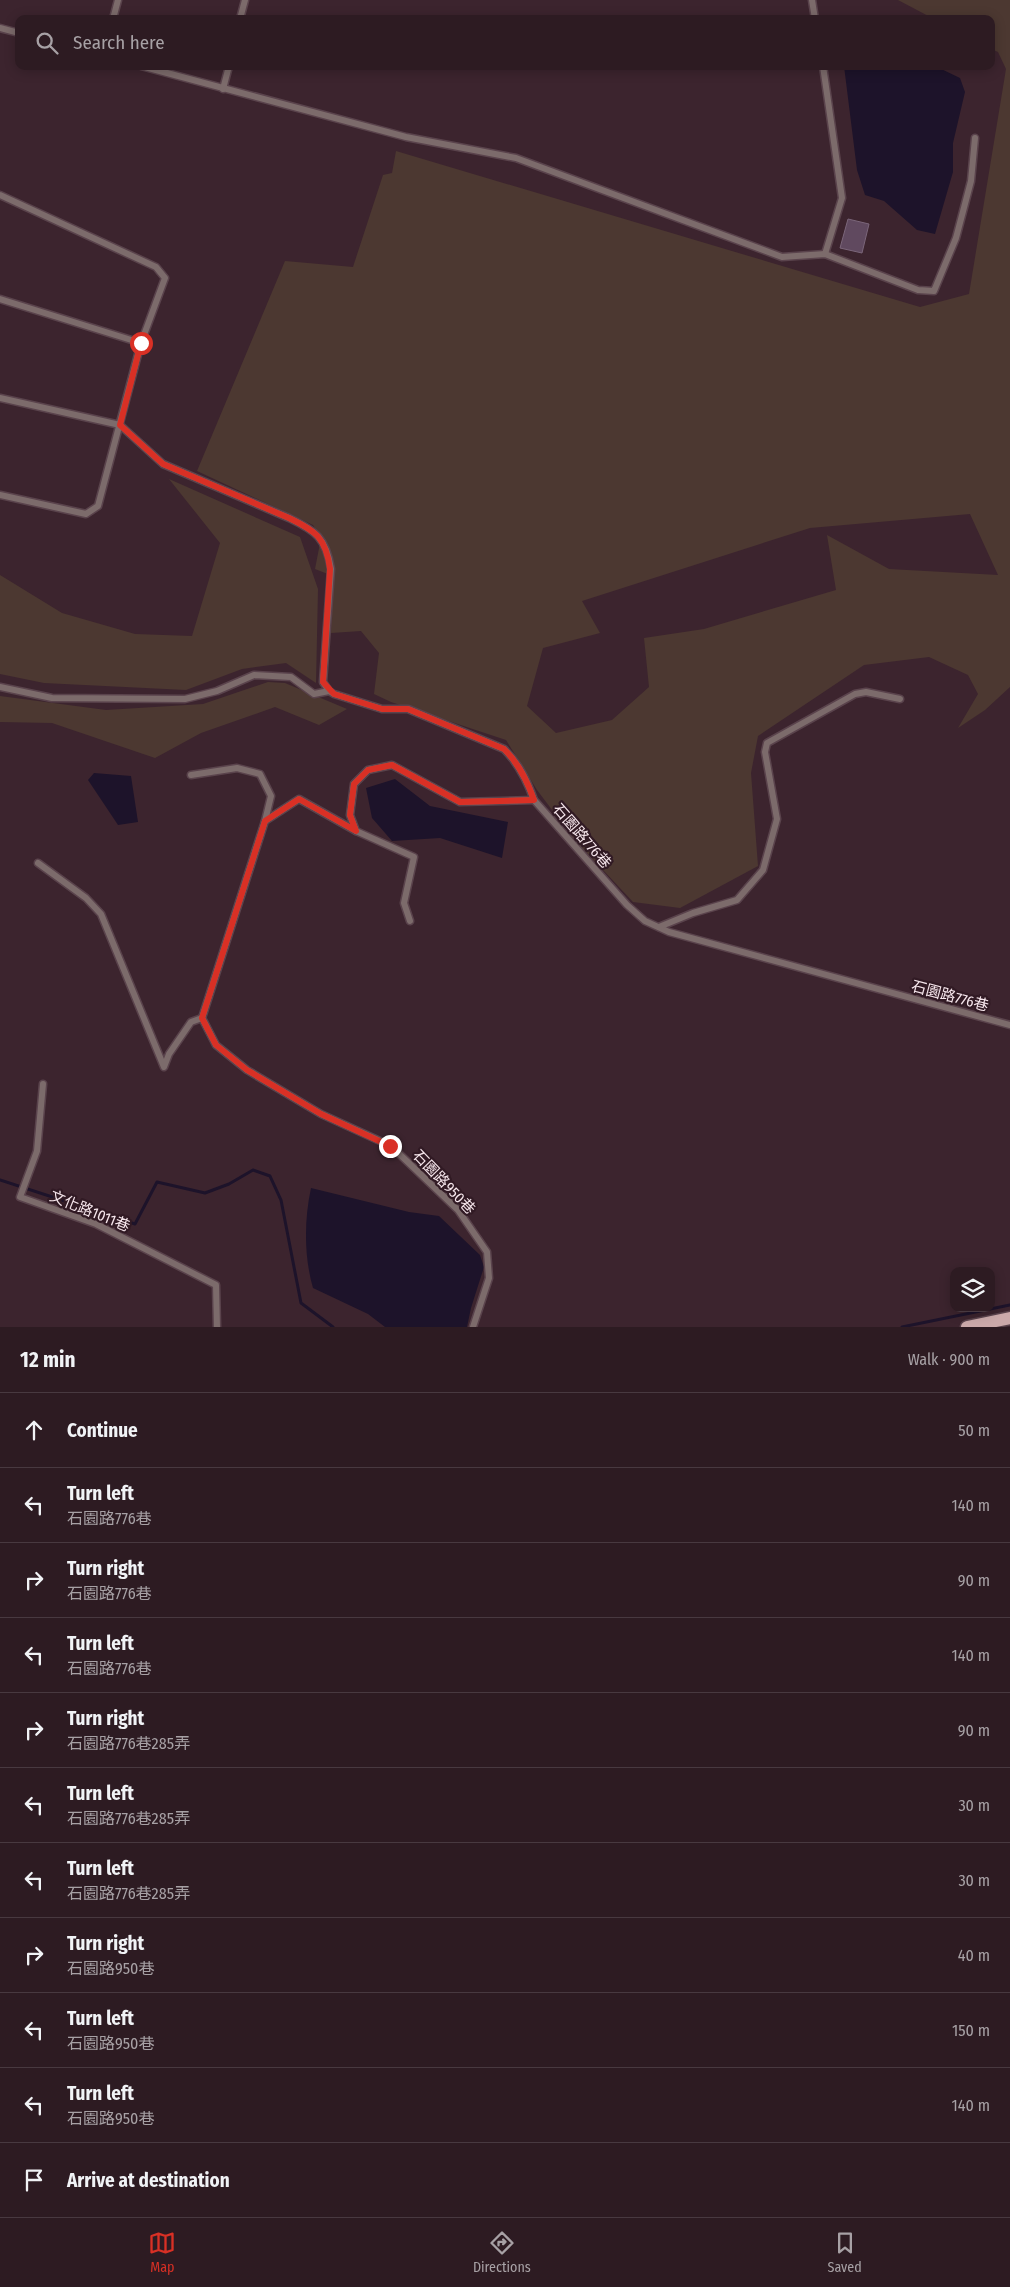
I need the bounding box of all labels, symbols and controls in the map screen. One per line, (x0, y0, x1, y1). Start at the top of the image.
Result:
search box (15, 15, 995, 70)
icon: search (33, 29, 61, 57)
text: Search here (73, 31, 165, 54)
route start (130, 332, 153, 355)
street label: 石園路776巷 (549, 800, 615, 872)
street label: 石園路776巷 (909, 977, 991, 1015)
route end (379, 1135, 402, 1158)
street label: 石園路950巷 (409, 1146, 479, 1218)
street label: 文化路1011巷 (47, 1187, 133, 1235)
map controls (950, 1267, 995, 1312)
button: layers (950, 1267, 995, 1312)
text: 12 min (20, 1347, 75, 1373)
text: Walk · 900 m (908, 1350, 990, 1369)
icon: ahead (20, 1416, 48, 1444)
text: Continue (67, 1419, 138, 1442)
text: 50 m (958, 1421, 990, 1440)
text: Turn left (67, 1482, 134, 1505)
icon: left (20, 1491, 48, 1519)
text: 140 m (952, 1496, 990, 1515)
text: 石園路776巷 (67, 1509, 152, 1528)
text: Turn right (67, 1557, 144, 1580)
icon: right (20, 1566, 48, 1594)
text: 90 m (958, 1571, 990, 1590)
text: 石園路776巷 (67, 1584, 152, 1603)
text: Turn left (67, 1632, 134, 1655)
icon: left (20, 1641, 48, 1669)
text: 140 m (952, 1646, 990, 1665)
text: 石園路776巷 (67, 1659, 152, 1678)
text: Turn right (67, 1707, 144, 1730)
icon: right (20, 1716, 48, 1744)
text: 90 m (958, 1721, 990, 1740)
text: 石園路776巷285弄 (67, 1734, 190, 1753)
text: Turn left (67, 1782, 134, 1805)
icon: left (20, 1791, 48, 1819)
text: 30 m (958, 1796, 990, 1815)
text: 石園路776巷285弄 (67, 1809, 190, 1828)
text: Turn left (67, 1857, 134, 1880)
icon: left (20, 1866, 48, 1894)
text: 30 m (958, 1871, 990, 1890)
text: 石園路776巷285弄 (67, 1884, 190, 1903)
text: Turn right (67, 1932, 144, 1955)
icon: right (20, 1941, 48, 1969)
text: 40 m (958, 1946, 990, 1965)
text: 石園路950巷 (67, 1959, 154, 1978)
text: Turn left (67, 2007, 134, 2030)
icon: left (20, 2016, 48, 2044)
text: 150 m (952, 2021, 990, 2040)
text: 石園路950巷 (67, 2034, 154, 2053)
text: Turn left (67, 2082, 134, 2105)
icon: left (20, 2091, 48, 2119)
text: 140 m (952, 2096, 990, 2115)
text: 石園路950巷 (67, 2109, 154, 2128)
icon: arrive (20, 2166, 48, 2194)
text: Arrive at destination (67, 2169, 230, 2192)
tab: Map (148, 2229, 176, 2276)
tab: Directions (473, 2229, 531, 2276)
tab: Saved (827, 2229, 862, 2276)

